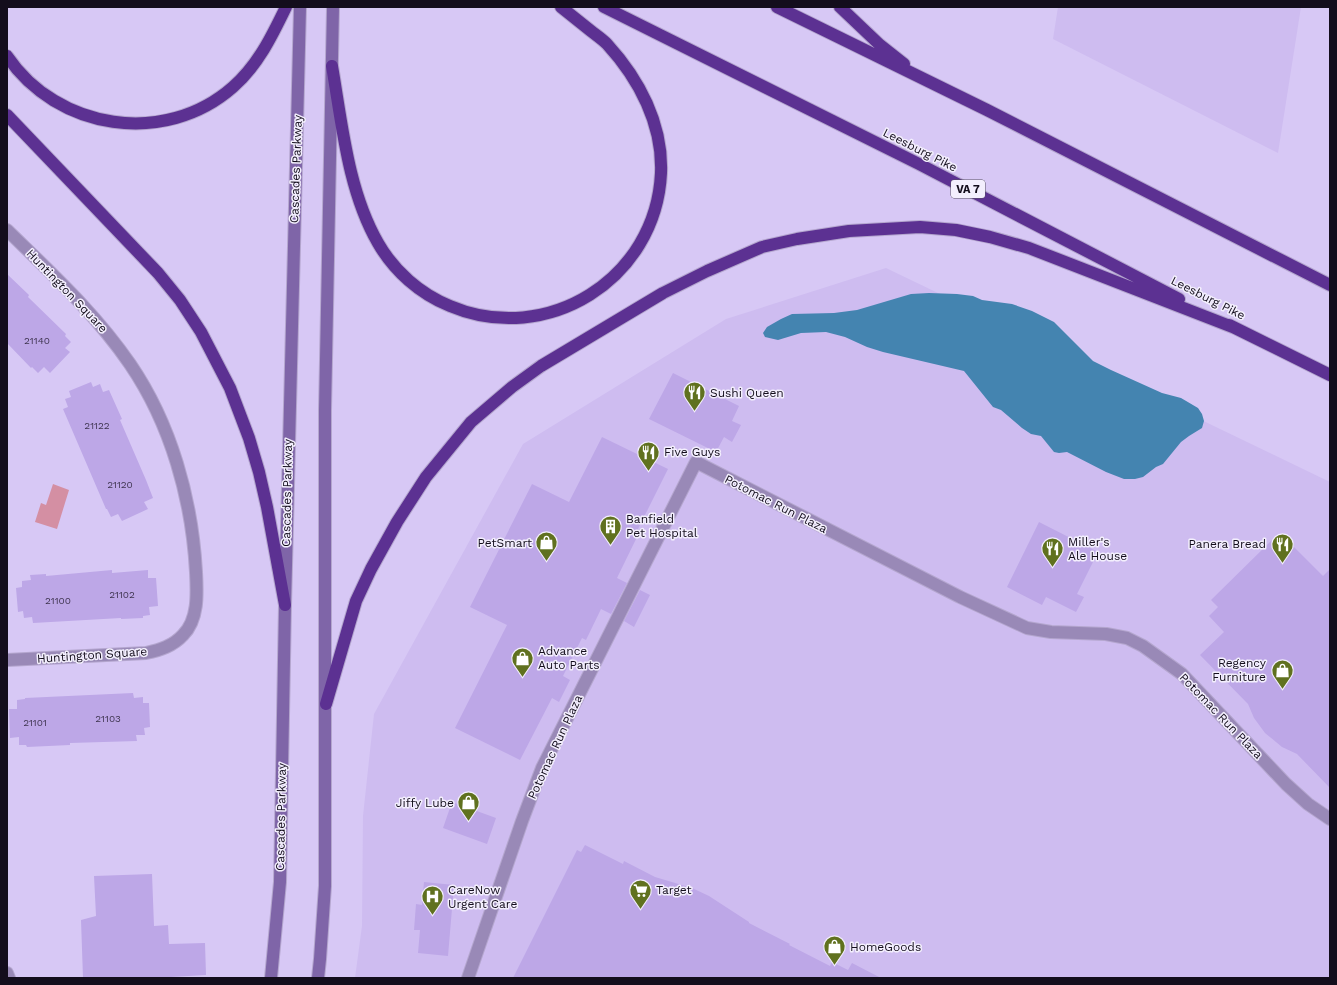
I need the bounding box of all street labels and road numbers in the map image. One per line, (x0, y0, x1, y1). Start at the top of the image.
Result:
street label: Cascades Parkway (287, 114, 305, 223)
street label: Leesburg Pike (881, 125, 959, 175)
road number: VA 7 (951, 180, 985, 198)
street label: Huntington Square (24, 246, 110, 336)
street label: Leesburg Pike (1169, 273, 1247, 323)
street label: Cascades Parkway (279, 438, 295, 547)
street label: Potomac Run Plaza (722, 472, 830, 536)
street label: Huntington Square (37, 644, 148, 666)
street label: Potomac Run Plaza (1177, 670, 1266, 762)
street label: Potomac Run Plaza (525, 693, 585, 801)
street label: Cascades Parkway (273, 762, 289, 871)

